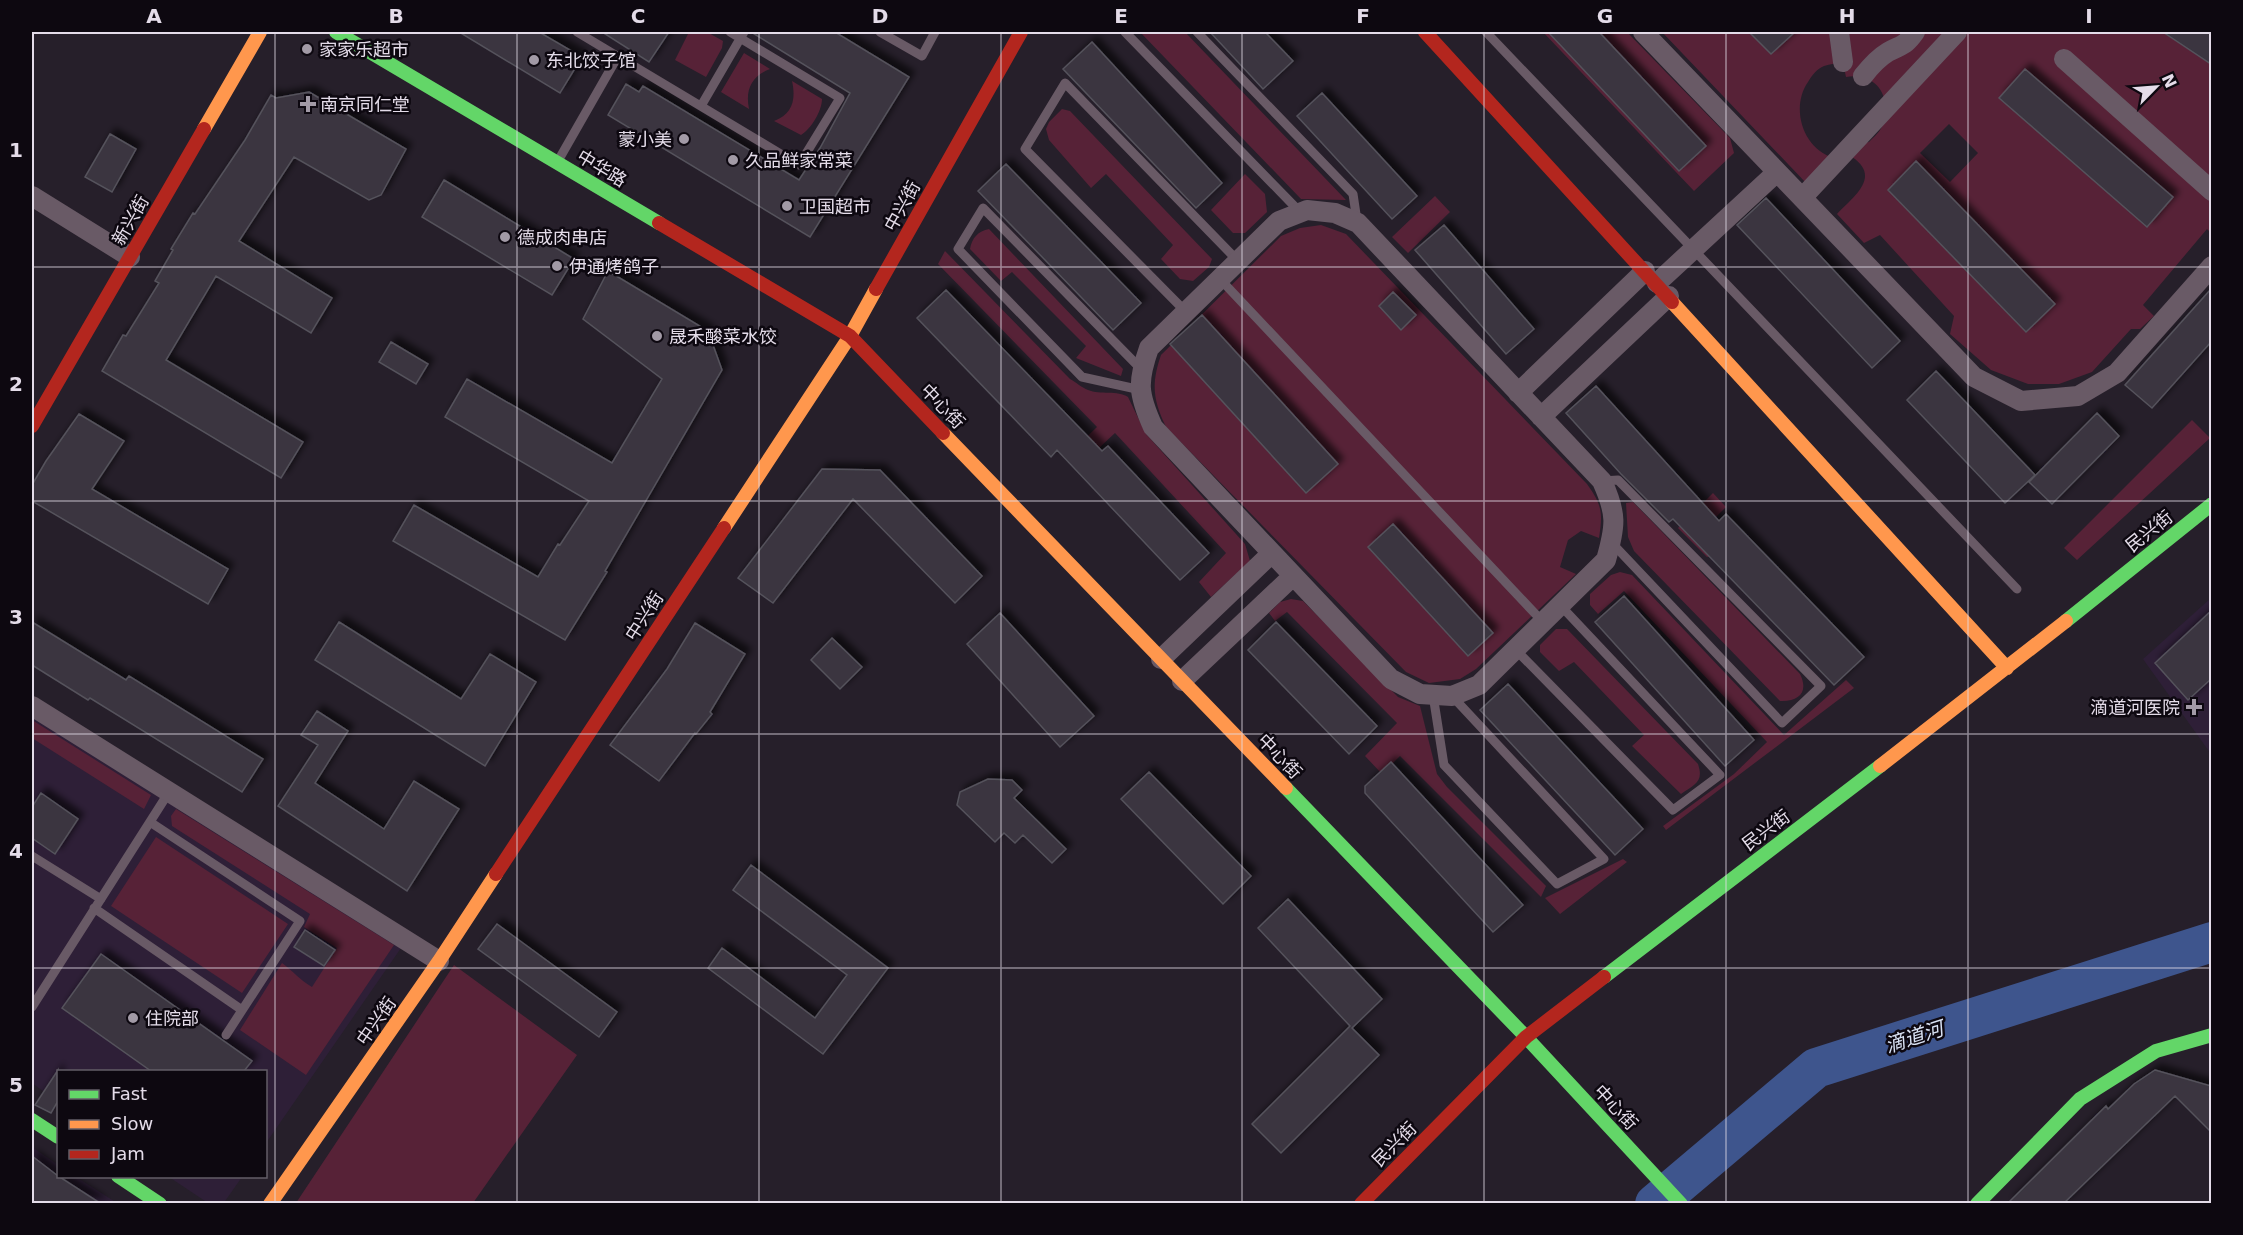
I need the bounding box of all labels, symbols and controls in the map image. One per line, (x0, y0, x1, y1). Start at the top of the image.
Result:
text: A (146, 4, 162, 28)
text: B (388, 4, 404, 28)
text: C (631, 4, 645, 28)
text: D (872, 4, 888, 28)
text: E (1114, 4, 1128, 28)
text: F (1356, 4, 1370, 28)
text: G (1597, 4, 1613, 28)
text: H (1839, 4, 1855, 28)
text: I (2085, 4, 2093, 28)
place label: 家家乐超市 (319, 39, 409, 60)
marker: 家家乐超市 (300, 42, 314, 56)
place label: 东北饺子馆 (546, 50, 636, 71)
marker: 东北饺子馆 (527, 53, 541, 67)
north arrow (2126, 57, 2186, 117)
text: N (2158, 71, 2181, 91)
place label: 南京同仁堂 (320, 94, 410, 115)
marker: 南京同仁堂 (301, 97, 315, 111)
place label: 蒙小美 (618, 129, 672, 150)
marker: 蒙小美 (677, 132, 691, 146)
text: 1 (9, 138, 23, 162)
street label: 中华路 (573, 145, 631, 191)
place label: 久品鲜家常菜 (745, 150, 853, 171)
marker: 久品鲜家常菜 (726, 153, 740, 167)
street label: 中兴街 (880, 177, 924, 235)
street label: 新兴街 (107, 191, 153, 249)
place label: 卫国超市 (799, 196, 871, 217)
marker: 卫国超市 (780, 199, 794, 213)
place label: 德成肉串店 (517, 227, 607, 248)
marker: 德成肉串店 (498, 230, 512, 244)
place label: 伊通烤鸽子 (569, 256, 659, 277)
marker: 伊通烤鸽子 (550, 259, 564, 273)
place label: 晟禾酸菜水饺 (669, 326, 777, 347)
marker: 晟禾酸菜水饺 (650, 329, 664, 343)
text: 2 (9, 372, 23, 396)
street label: 中心街 (917, 379, 969, 433)
street label: 民兴街 (2121, 506, 2177, 556)
street label: 中兴街 (620, 588, 668, 644)
text: 3 (9, 605, 23, 629)
place label: 滴道河医院 (2090, 697, 2180, 718)
marker: 滴道河医院 (2185, 698, 2203, 716)
street label: 中心街 (1254, 729, 1306, 783)
street label: 民兴街 (1738, 805, 1794, 855)
text: 4 (9, 839, 23, 863)
street label: 中兴街 (352, 993, 400, 1049)
place label: 住院部 (145, 1008, 199, 1029)
marker: 住院部 (126, 1011, 140, 1025)
water label: 滴道河 (1882, 1015, 1950, 1058)
legend (57, 1070, 267, 1178)
text: 5 (9, 1073, 23, 1097)
street label: 中心街 (1590, 1080, 1642, 1134)
text: Fast (111, 1083, 147, 1104)
text: Slow (111, 1113, 153, 1134)
street label: 民兴街 (1367, 1117, 1421, 1171)
text: Jam (110, 1143, 145, 1164)

